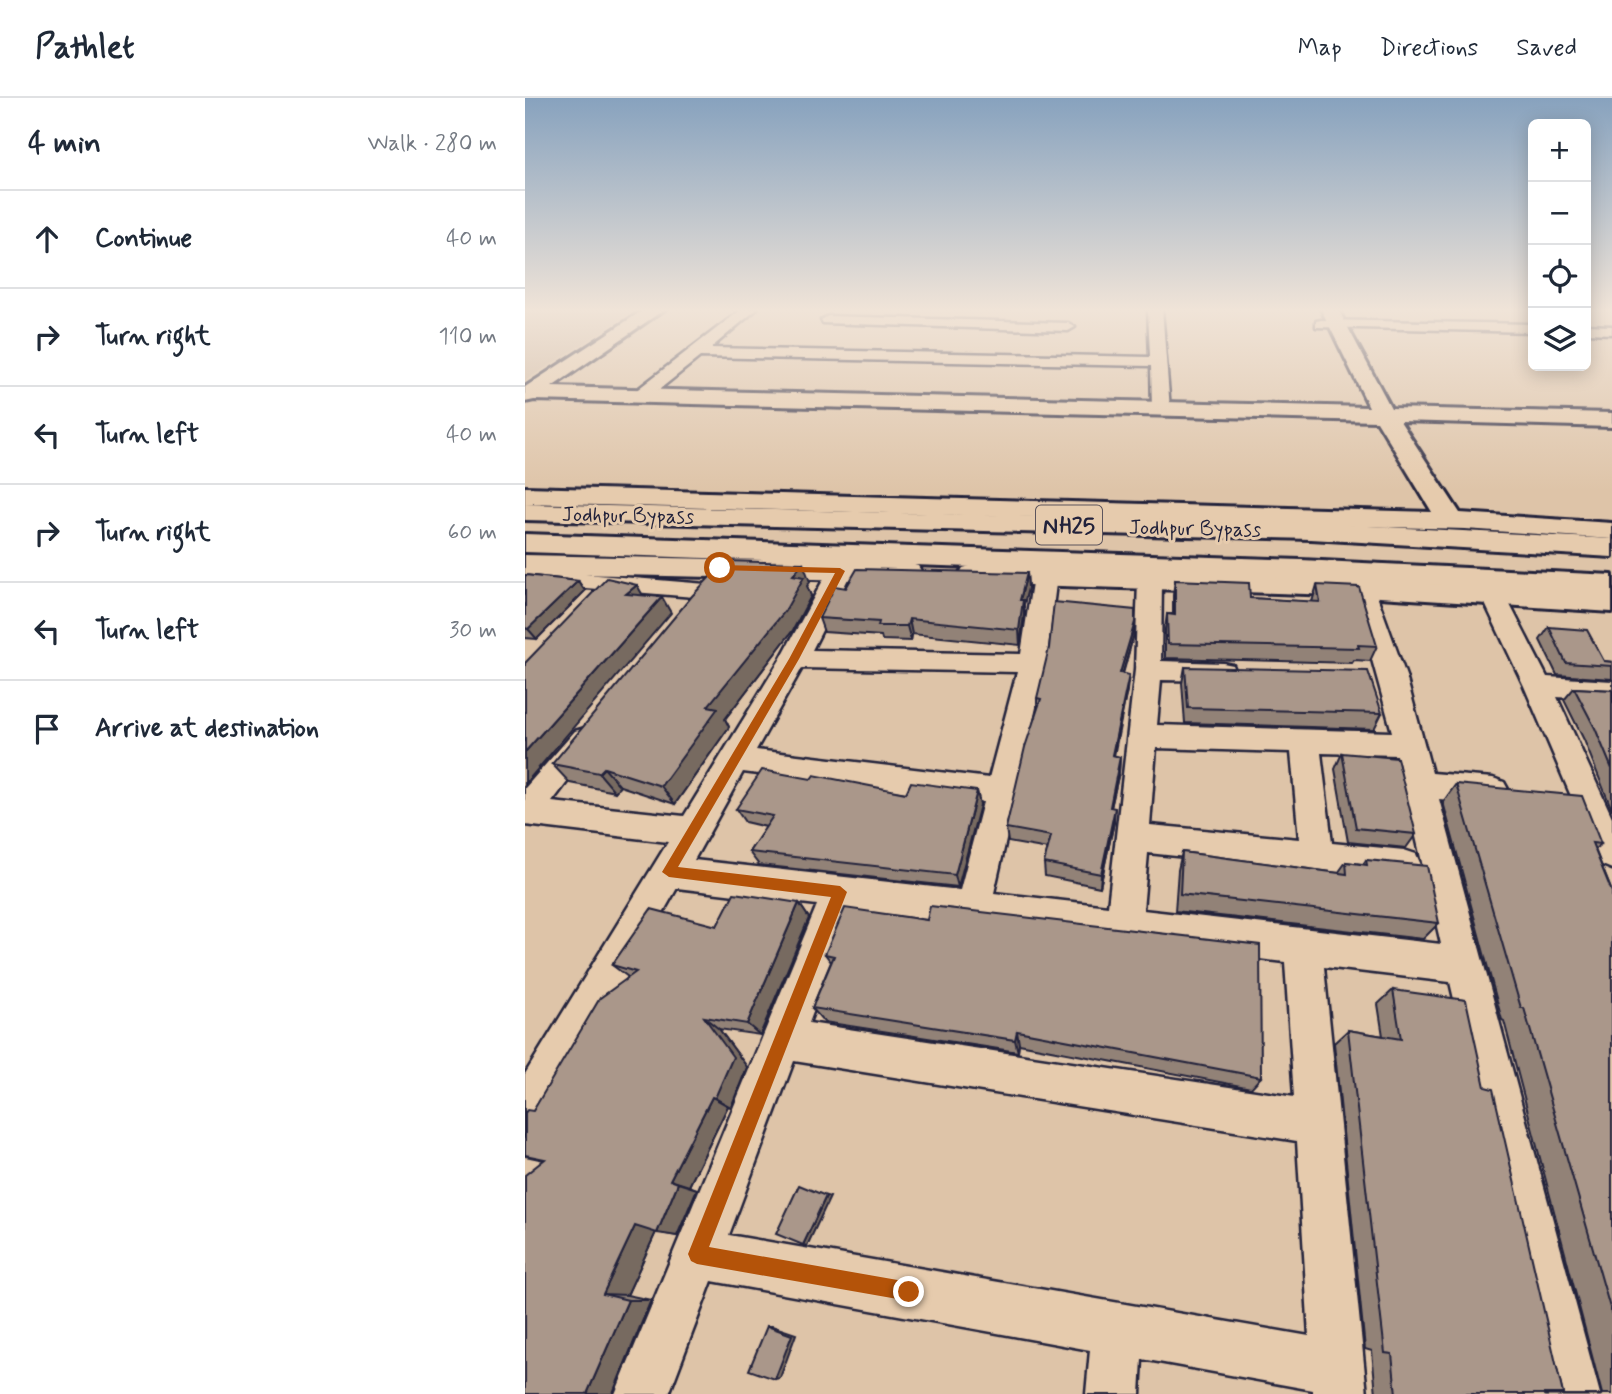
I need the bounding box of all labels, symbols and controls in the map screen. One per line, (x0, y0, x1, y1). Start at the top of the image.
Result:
text: Pathlet (35, 26, 135, 70)
text: Map (1298, 33, 1342, 64)
text: Directions (1380, 33, 1478, 64)
text: Saved (1516, 33, 1577, 64)
map controls (1528, 119, 1591, 371)
button: + (1528, 119, 1591, 182)
text: 4 min (28, 124, 101, 163)
text: Walk · 280 m (367, 129, 497, 159)
button: − (1528, 182, 1591, 245)
icon: ahead (28, 220, 66, 258)
text: Continue (95, 222, 192, 256)
text: 40 m (446, 224, 497, 254)
button: locate (1528, 245, 1591, 308)
button: layers (1528, 308, 1591, 371)
icon: right (28, 318, 66, 356)
text: Turn right (95, 320, 211, 354)
text: 110 m (438, 322, 497, 352)
icon: left (28, 416, 66, 454)
text: Turn left (95, 418, 199, 452)
text: 40 m (446, 420, 497, 450)
street label: Jodhpur Bypass (562, 501, 694, 531)
road number: NH25 (1036, 506, 1102, 544)
icon: right (28, 514, 66, 552)
street label: Jodhpur Bypass (1129, 514, 1261, 544)
text: Turn right (95, 516, 211, 550)
text: 60 m (448, 518, 497, 548)
route start (704, 552, 735, 583)
icon: left (28, 612, 66, 650)
text: Turn left (95, 614, 199, 648)
text: 30 m (449, 616, 497, 646)
icon: arrive (28, 710, 66, 748)
text: Arrive at destination (95, 712, 319, 746)
route end (893, 1276, 924, 1307)

